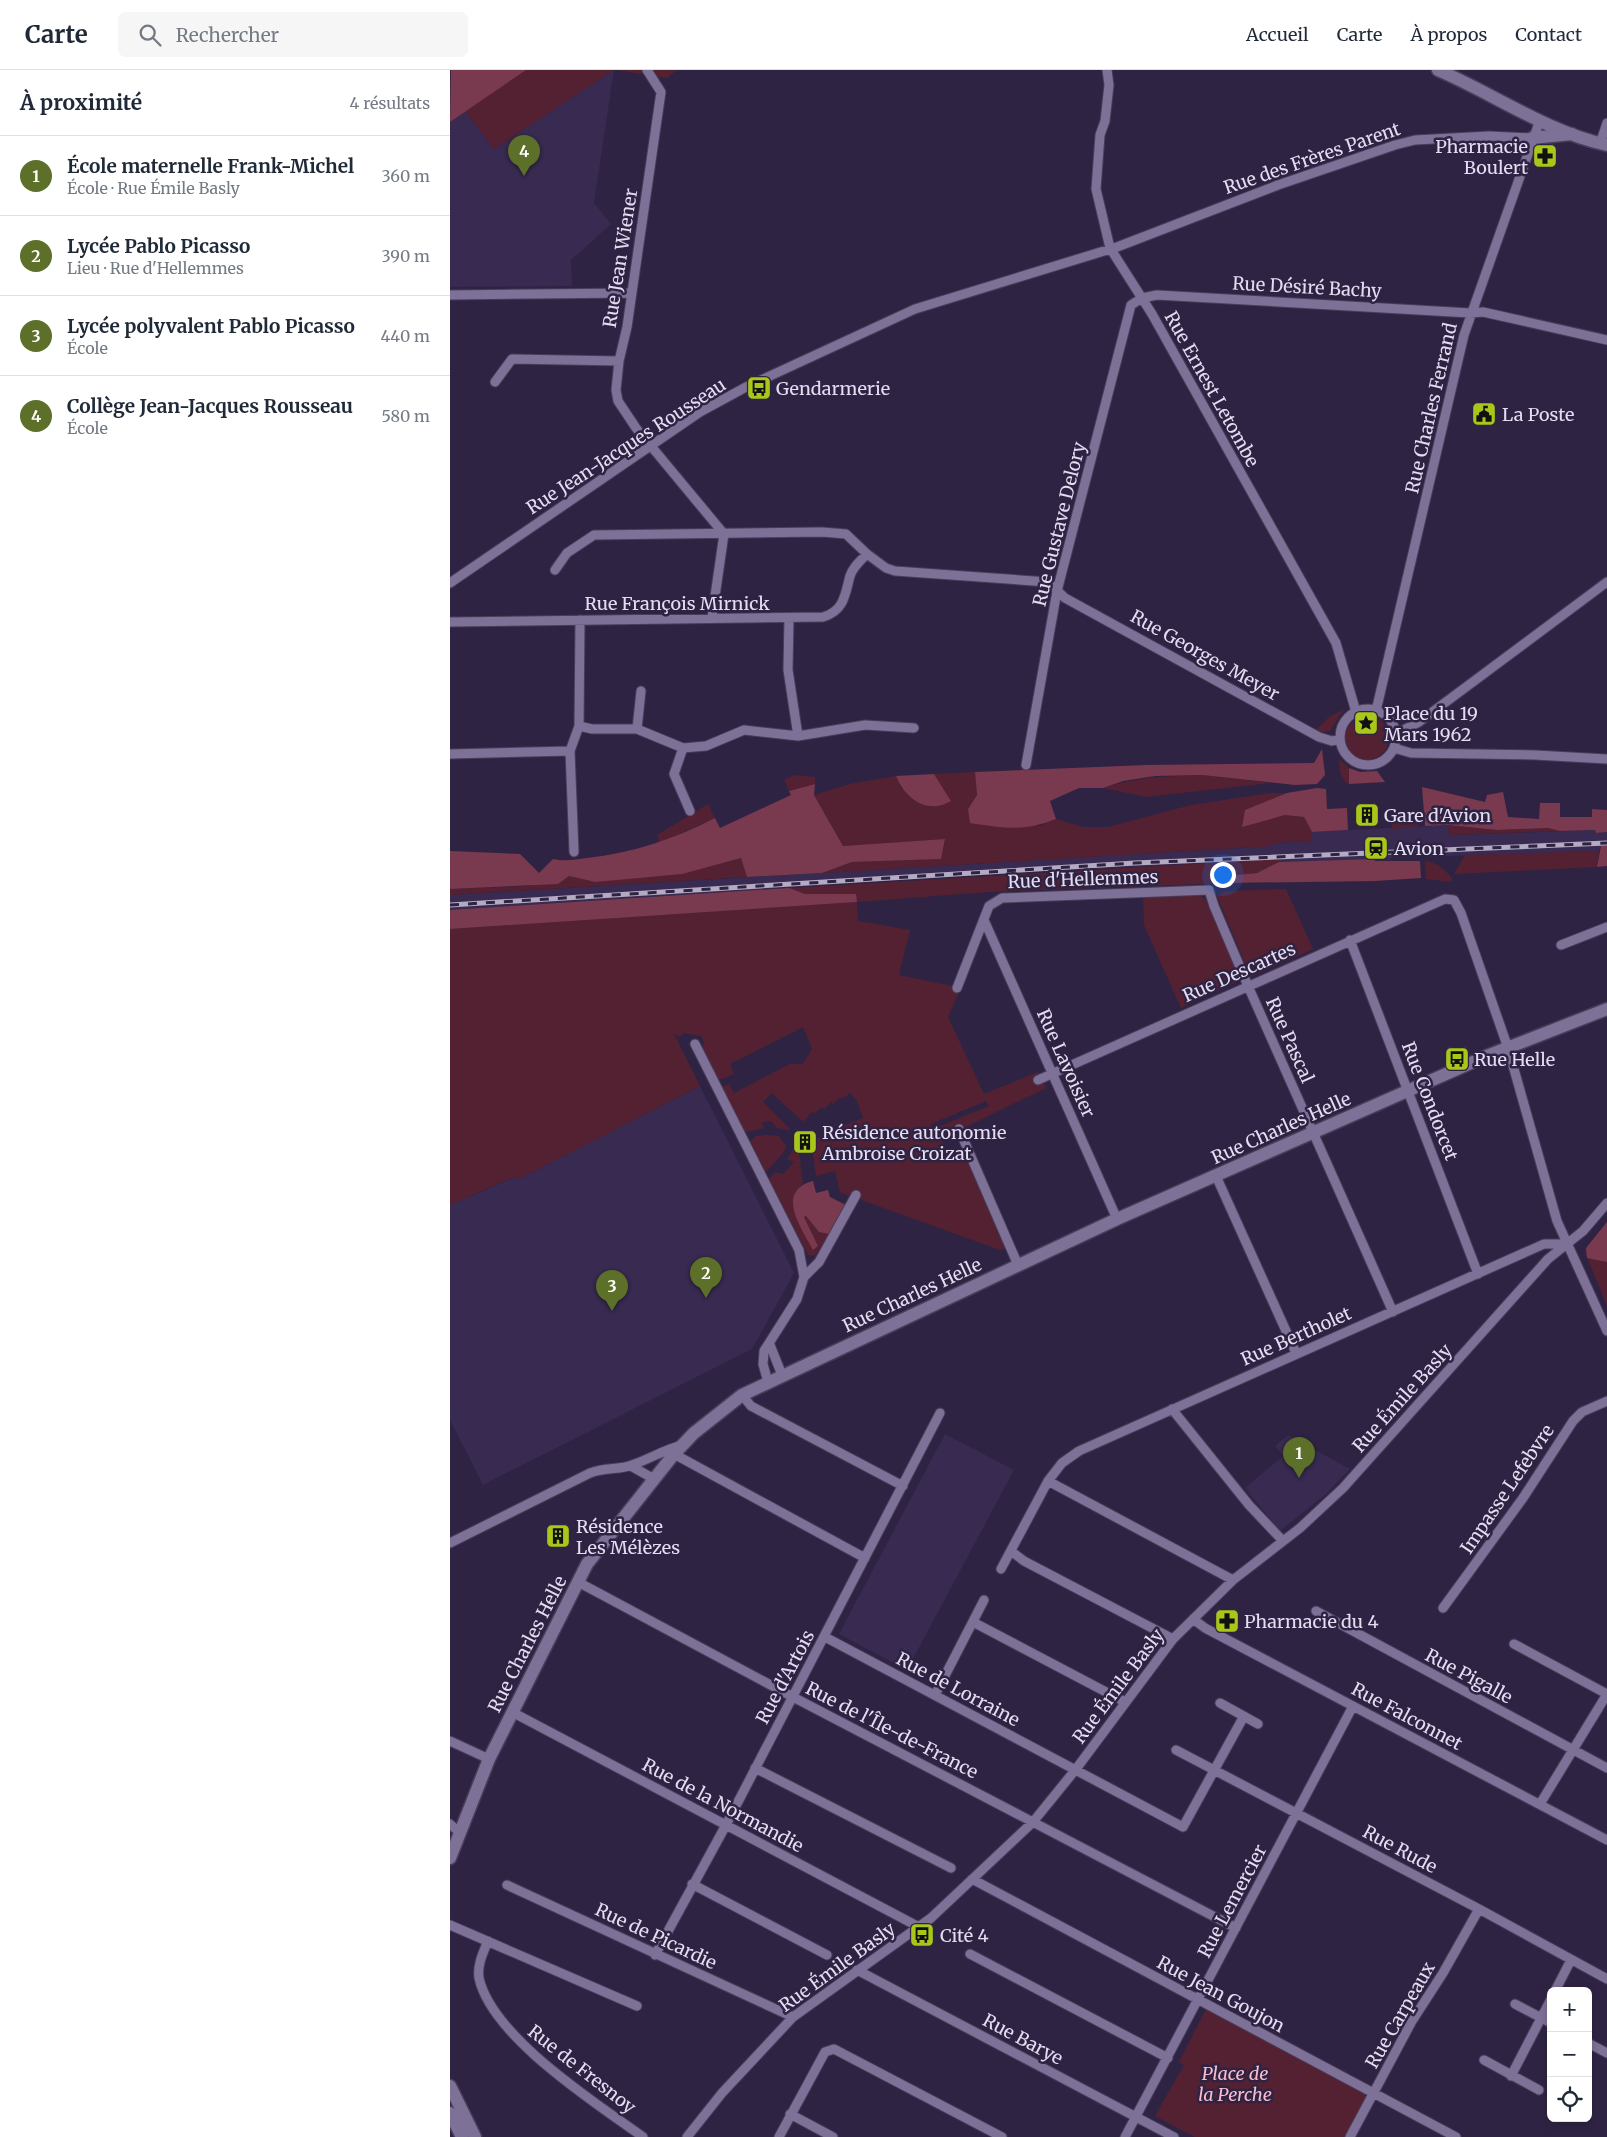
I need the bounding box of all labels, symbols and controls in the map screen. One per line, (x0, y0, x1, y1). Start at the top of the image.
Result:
search box (118, 12, 468, 57)
text: Carte (25, 19, 88, 50)
icon: search (136, 21, 164, 49)
text: Rechercher (176, 23, 279, 47)
text: Accueil (1246, 23, 1309, 46)
text: Carte (1337, 23, 1382, 46)
text: À propos (1410, 23, 1487, 46)
text: Contact (1515, 23, 1582, 46)
text: À proximité (20, 89, 142, 116)
text: 4 résultats (350, 93, 430, 113)
street label: Rue des Frères Parent (1221, 117, 1403, 199)
pin: 4 (508, 135, 540, 176)
place label: Pharmacie Boulert (1435, 135, 1528, 179)
pharmacy icon: Pharmacie Boulert (1532, 143, 1558, 169)
text: École maternelle Frank-Michel (67, 154, 354, 178)
text: 1 (32, 166, 40, 186)
text: 360 m (381, 166, 430, 186)
text: École · Rue Émile Basly (67, 178, 240, 198)
street label: Rue Jean Wiener (598, 187, 642, 329)
text: Lycée Pablo Picasso (67, 234, 250, 258)
text: 2 (31, 246, 41, 266)
text: 390 m (382, 246, 430, 266)
text: Lieu · Rue d'Hellemmes (67, 258, 244, 278)
street label: Rue Désiré Bachy (1232, 272, 1383, 302)
street label: Rue Ernest Letombe (1160, 307, 1264, 471)
text: Lycée polyvalent Pablo Picasso (67, 314, 355, 338)
street label: Rue Charles Ferrand (1400, 320, 1462, 496)
text: 3 (31, 326, 41, 346)
text: 440 m (380, 326, 430, 346)
text: École (67, 338, 108, 358)
street label: Rue Jean-Jacques Rousseau (522, 373, 730, 519)
bus stop icon: Gendarmerie (746, 375, 772, 401)
place label: Gendarmerie (776, 377, 890, 400)
text: Collège Jean-Jacques Rousseau (67, 394, 353, 418)
public building icon: La Poste (1471, 401, 1497, 427)
place label: La Poste (1502, 403, 1574, 426)
text: 4 (31, 406, 41, 426)
text: 580 m (382, 406, 430, 426)
text: École (67, 418, 108, 438)
street label: Rue Gustave Delory (1027, 439, 1091, 609)
street label: Rue François Mirnick (584, 592, 770, 615)
street label: Rue Georges Meyer (1127, 605, 1283, 705)
place label: Place du 19 Mars 1962 (1384, 702, 1478, 746)
place icon: Place du 19 Mars 1962 (1353, 710, 1379, 736)
building icon: Gare d'Avion (1354, 802, 1380, 828)
place label: Gare d'Avion (1384, 804, 1491, 827)
station icon: Avion (1363, 835, 1389, 861)
place label: Avion (1393, 837, 1444, 860)
your location (1210, 862, 1236, 888)
street label: Rue d'Hellemmes (1007, 865, 1159, 893)
street label: Rue Descartes (1179, 937, 1299, 1007)
street label: Rue Pascal (1261, 994, 1319, 1087)
street label: Rue Lavoisier (1032, 1005, 1100, 1121)
street label: Rue Condorcet (1397, 1038, 1463, 1164)
bus stop icon: Rue Helle (1444, 1046, 1470, 1072)
place label: Rue Helle (1474, 1048, 1555, 1071)
street label: Rue Charles Helle (1208, 1087, 1354, 1169)
place label: Résidence autonomie Ambroise Croizat (821, 1121, 1006, 1165)
building icon: Résidence autonomie Ambroise Croizat (792, 1129, 818, 1155)
street label: Rue Charles Helle (839, 1253, 985, 1337)
pin: 2 (690, 1257, 722, 1298)
pin: 3 (596, 1270, 628, 1311)
street label: Rue Bertholet (1237, 1301, 1355, 1371)
street label: Rue Émile Basly (1347, 1339, 1457, 1457)
street label: Impasse Lefebvre (1455, 1420, 1559, 1558)
pin: 1 (1283, 1437, 1315, 1478)
place label: Résidence Les Mélèzes (576, 1515, 680, 1559)
building icon: Résidence Les Mélèzes (545, 1523, 571, 1549)
street label: Rue Charles Helle (483, 1572, 571, 1716)
pharmacy icon: Pharmacie du 4 (1214, 1608, 1240, 1634)
place label: Pharmacie du 4 (1244, 1610, 1379, 1633)
street label: Rue Émile Basly (1067, 1624, 1169, 1748)
street label: Rue d'Artois (751, 1626, 819, 1728)
street label: Rue Pigalle (1421, 1643, 1517, 1709)
street label: Rue de Lorraine (892, 1647, 1024, 1731)
street label: Rue de l'Île-de-France (802, 1676, 982, 1784)
street label: Rue Falconnet (1348, 1677, 1466, 1755)
street label: Rue de la Normandie (639, 1753, 807, 1857)
street label: Rue Rude (1359, 1820, 1441, 1878)
street label: Rue Lemercier (1192, 1840, 1272, 1962)
street label: Rue de Picardie (592, 1898, 720, 1974)
street label: Rue Émile Basly (774, 1917, 900, 2017)
bus stop icon: Cité 4 (909, 1922, 935, 1948)
place label: Cité 4 (940, 1924, 989, 1947)
street label: Rue Jean Goujon (1153, 1951, 1289, 2037)
street label: Rue Carpeaux (1360, 1957, 1440, 2072)
map controls (1547, 1987, 1592, 2122)
button: + (1547, 1987, 1592, 2032)
street label: Rue Barye (979, 2008, 1067, 2070)
street label: Rue de Fresnoy (523, 2020, 641, 2119)
button: − (1547, 2032, 1592, 2077)
park label: Place de la Perche (1198, 2062, 1272, 2106)
button: locate (1547, 2077, 1592, 2122)

